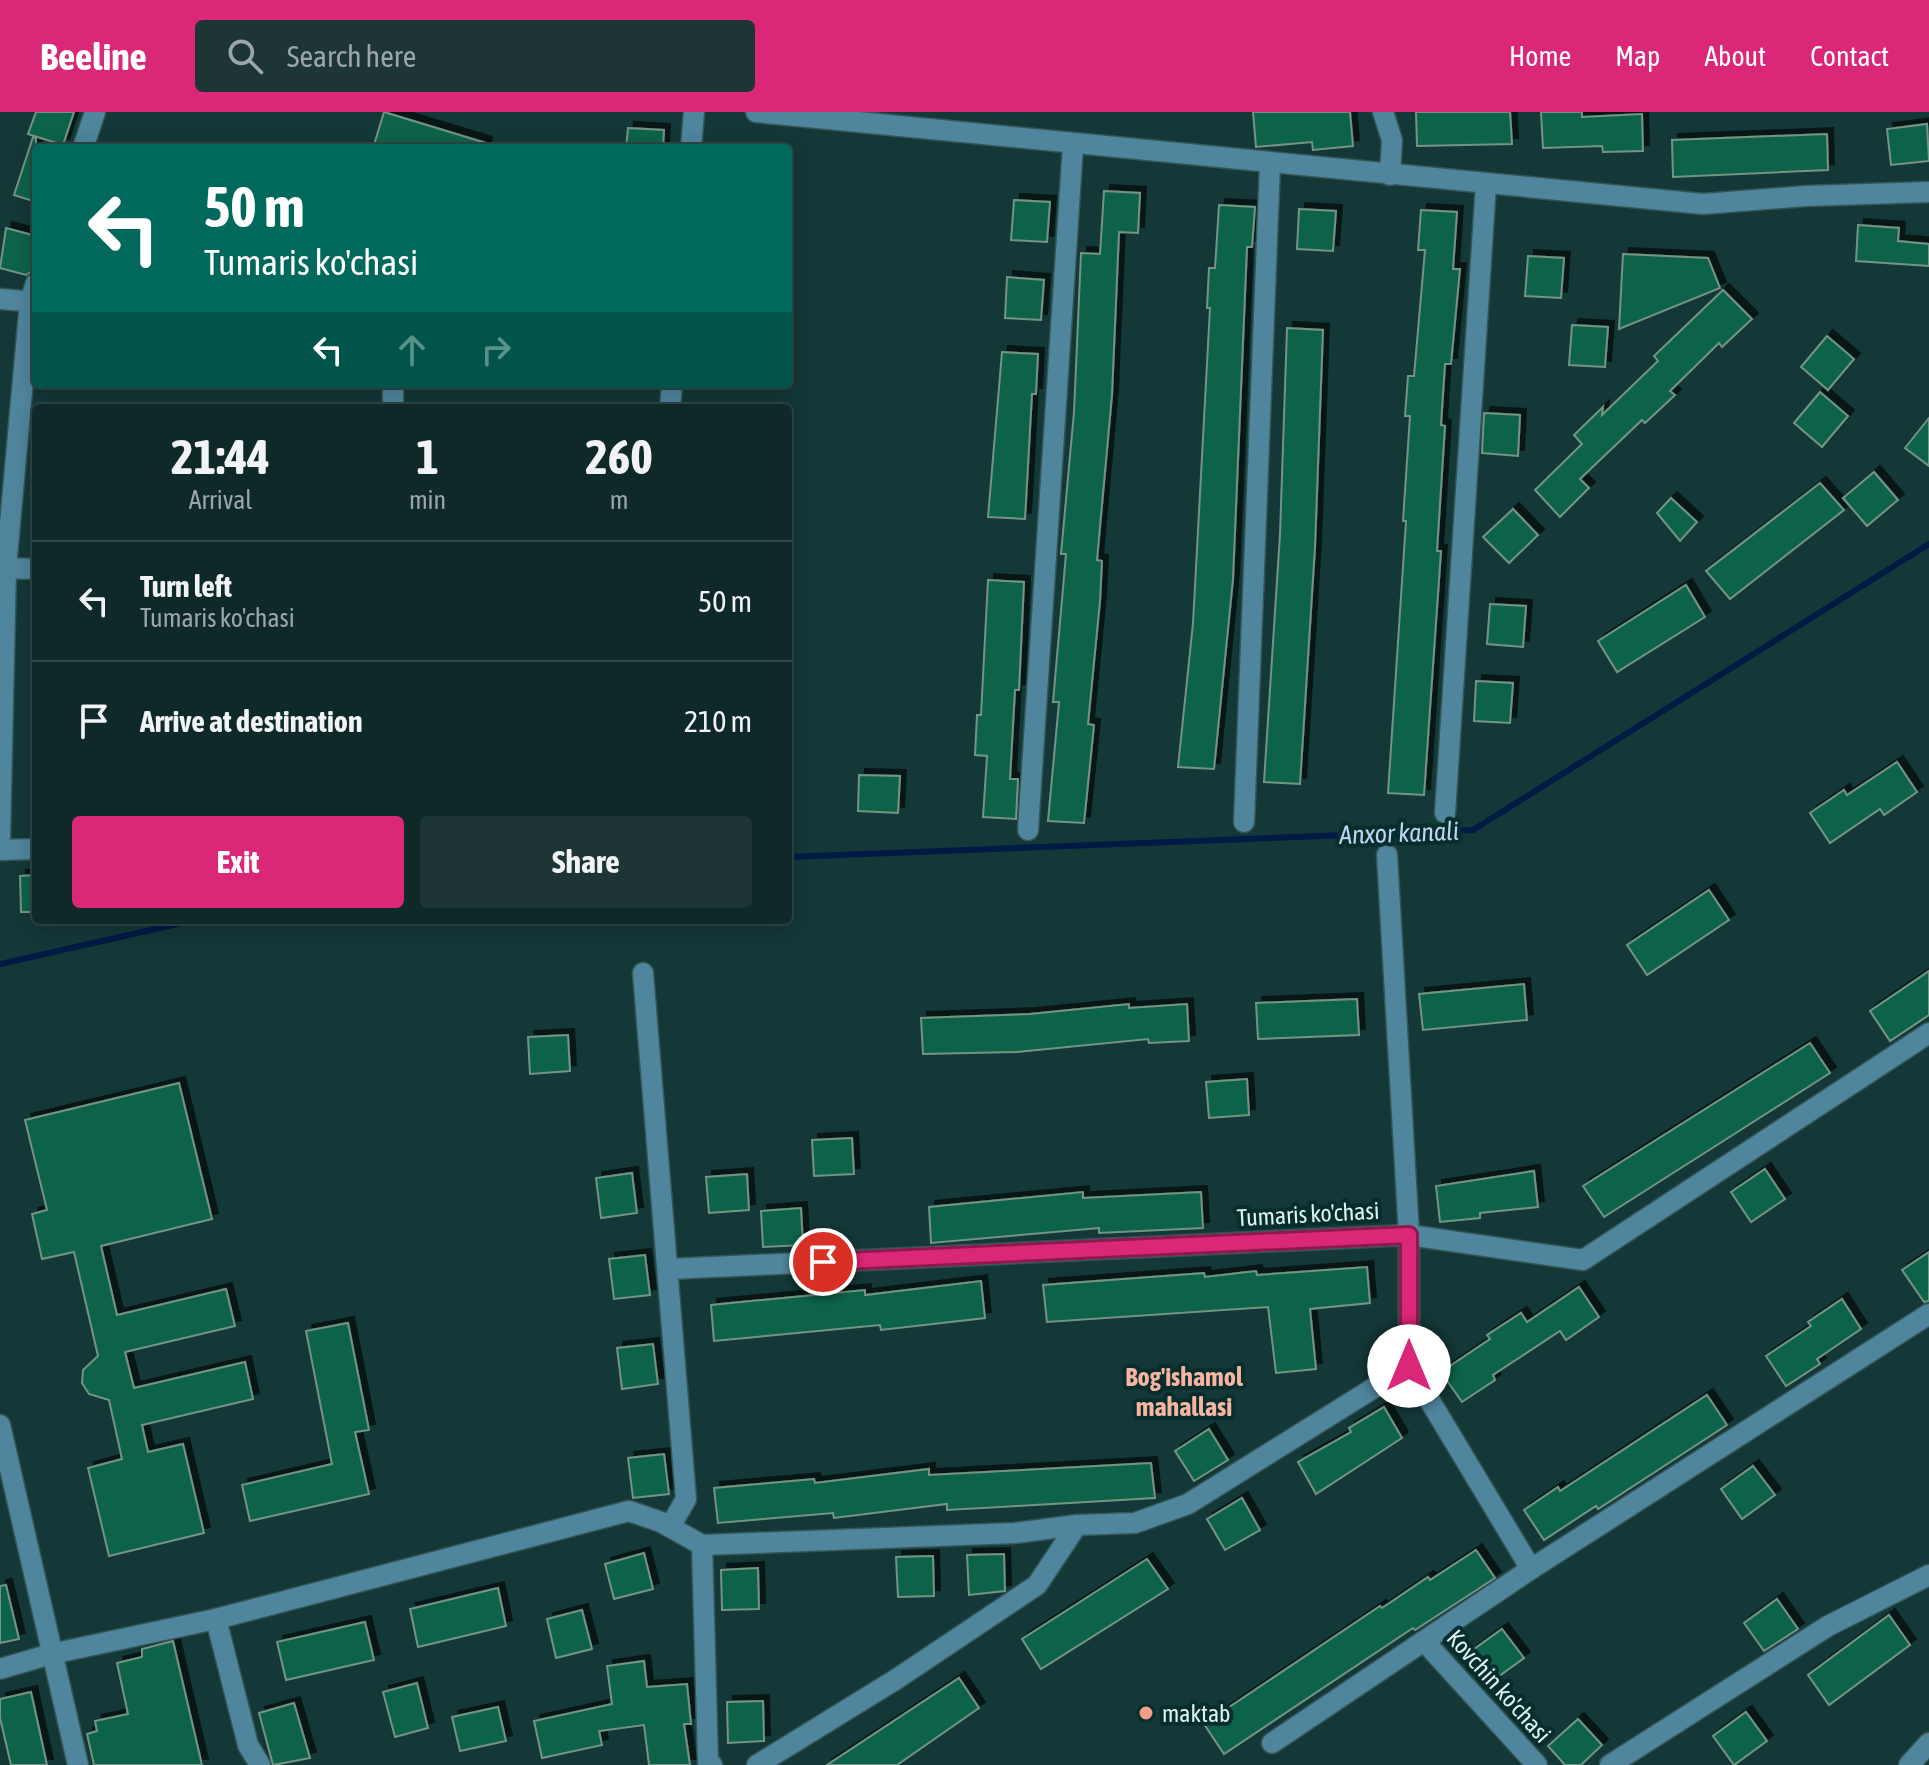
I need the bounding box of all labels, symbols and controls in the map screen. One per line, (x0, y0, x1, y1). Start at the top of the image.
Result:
search box (195, 20, 755, 92)
icon: search (223, 34, 267, 78)
text: Beeline (40, 35, 147, 78)
text: Search here (287, 39, 416, 73)
text: Home (1509, 40, 1571, 72)
text: Map (1615, 40, 1660, 72)
text: About (1704, 40, 1766, 72)
text: Contact (1810, 40, 1889, 72)
text: 50 m (204, 175, 305, 239)
icon: left (72, 176, 176, 280)
text: Tumaris ko'chasi (204, 241, 418, 283)
icon: left (306, 328, 350, 372)
icon: ahead (390, 328, 434, 372)
icon: right (474, 328, 518, 372)
text: 21:44 (171, 429, 270, 484)
text: 1 (416, 429, 439, 484)
text: 260 (585, 429, 653, 484)
text: Arrival (189, 485, 252, 515)
text: min (409, 485, 446, 515)
text: m (610, 485, 628, 515)
text: Turn left (140, 569, 232, 603)
icon: left (72, 579, 116, 623)
text: 50 m (698, 584, 752, 618)
text: Tumaris ko'chasi (140, 603, 295, 633)
icon: arrive (72, 699, 116, 743)
text: Arrive at destination (140, 704, 362, 738)
text: 210 m (684, 704, 752, 738)
button: Exit (72, 816, 404, 908)
button: Share (420, 816, 752, 908)
water label: Anxor kanali (1338, 816, 1459, 850)
street label: Tumaris ko'chasi (1236, 1197, 1380, 1231)
pin (789, 1228, 857, 1296)
icon: arrive (801, 1240, 845, 1284)
position arrow (1367, 1324, 1451, 1408)
district label: Bog'ishamol mahallasi (1125, 1362, 1244, 1422)
street label: Kovchin ko'chasi (1441, 1624, 1557, 1748)
place label: maktab (1162, 1700, 1230, 1727)
marker: maktab (1137, 1704, 1155, 1722)

